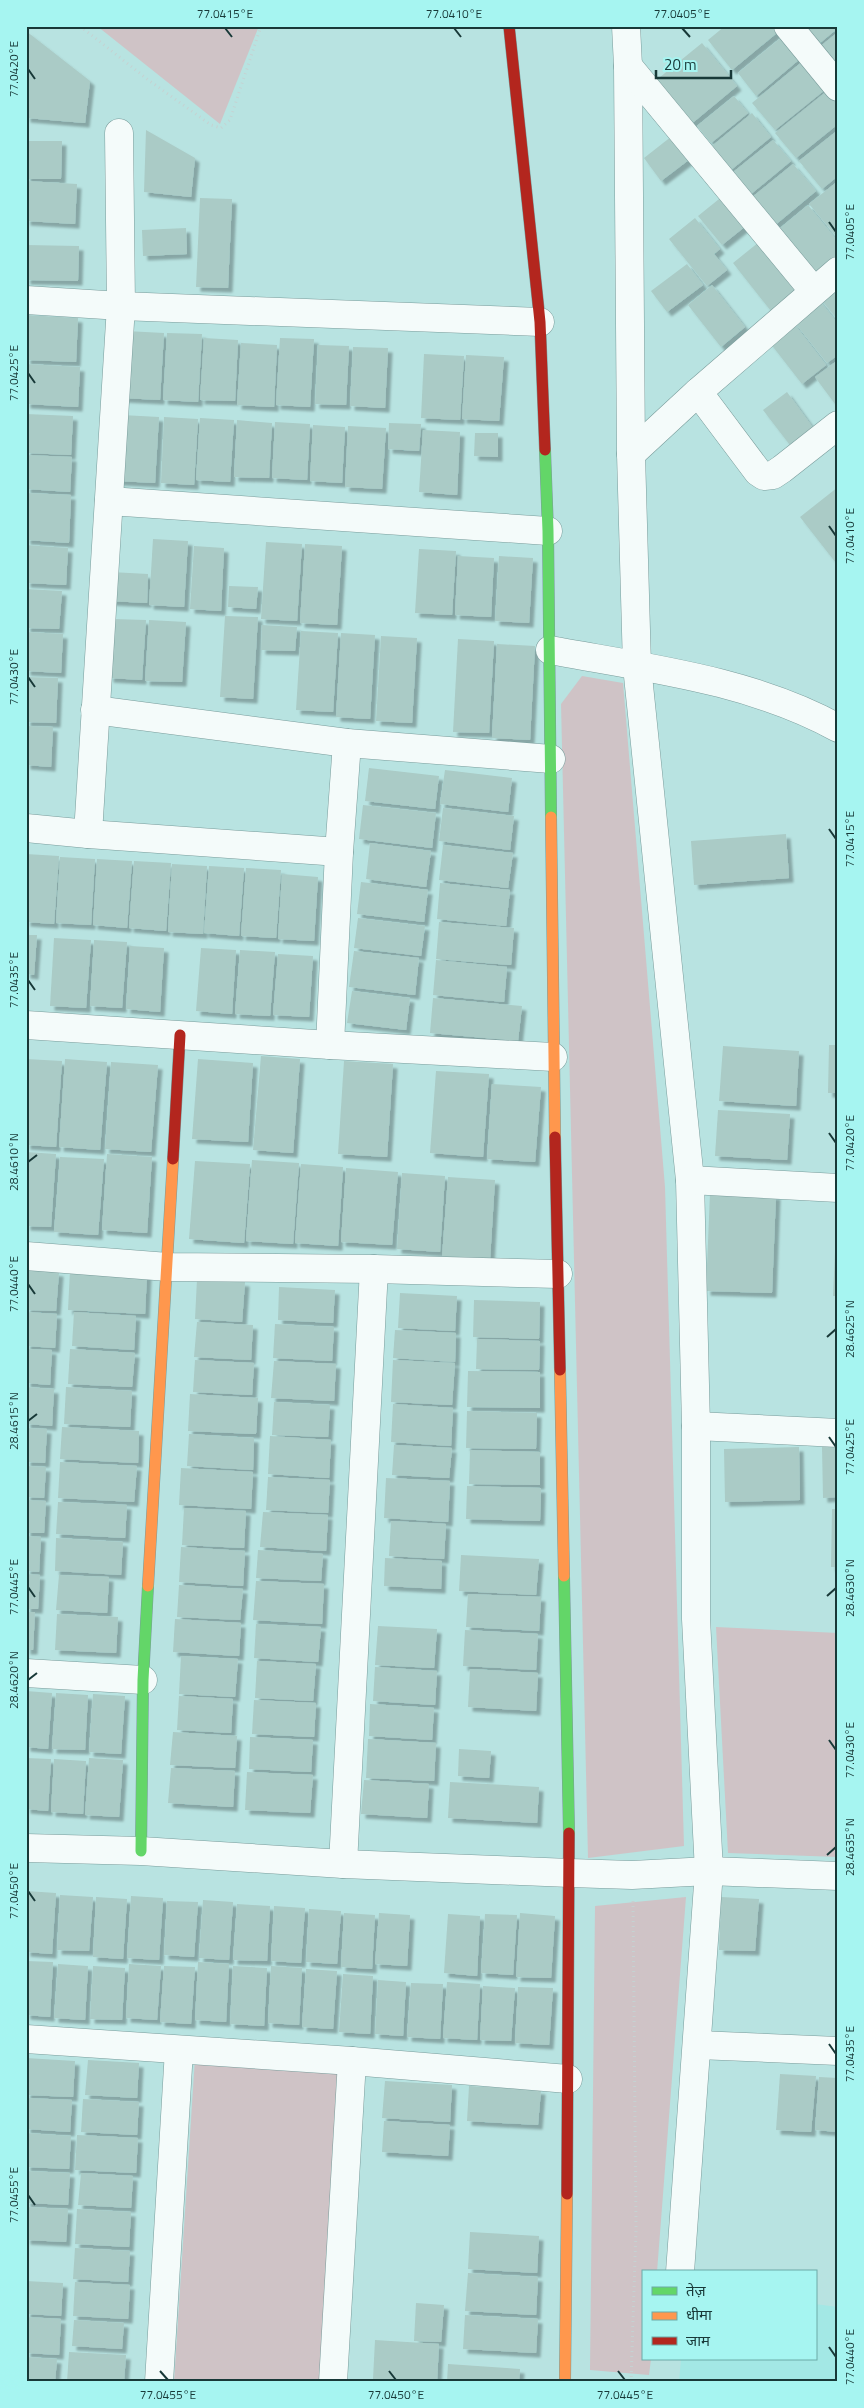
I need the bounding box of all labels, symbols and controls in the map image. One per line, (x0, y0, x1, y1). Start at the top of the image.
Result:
text: 77.0415°E (197, 4, 253, 23)
text: 77.0410°E (426, 4, 482, 23)
text: 77.0405°E (654, 4, 710, 23)
text: 77.0420°E (4, 41, 23, 97)
scale bar (656, 48, 732, 80)
text: 20 m (664, 53, 697, 76)
text: 77.0405°E (840, 204, 859, 260)
text: 77.0425°E (4, 345, 23, 401)
text: 77.0410°E (840, 508, 859, 564)
text: 77.0430°E (4, 649, 23, 705)
text: 77.0415°E (840, 811, 859, 867)
text: 77.0435°E (4, 952, 23, 1008)
text: 77.0420°E (840, 1115, 859, 1171)
text: 28.4610°N (4, 1133, 23, 1191)
text: 77.0440°E (4, 1256, 23, 1312)
text: 28.4625°N (840, 1300, 859, 1358)
text: 28.4615°N (4, 1392, 23, 1450)
text: 77.0425°E (840, 1419, 859, 1475)
text: 77.0445°E (4, 1559, 23, 1615)
text: 28.4630°N (840, 1559, 859, 1617)
text: 28.4620°N (4, 1651, 23, 1709)
text: 77.0430°E (840, 1722, 859, 1778)
text: 28.4635°N (840, 1818, 859, 1876)
text: 77.0450°E (4, 1863, 23, 1919)
text: 77.0435°E (840, 2026, 859, 2082)
text: 77.0455°E (4, 2167, 23, 2223)
legend (642, 2270, 816, 2360)
text: तेज़ (686, 2279, 707, 2302)
text: धीमा (686, 2303, 713, 2326)
text: जाम (686, 2329, 711, 2352)
text: 77.0440°E (840, 2329, 859, 2385)
text: 77.0455°E (140, 2385, 196, 2404)
text: 77.0450°E (368, 2385, 424, 2404)
text: 77.0445°E (597, 2385, 653, 2404)

